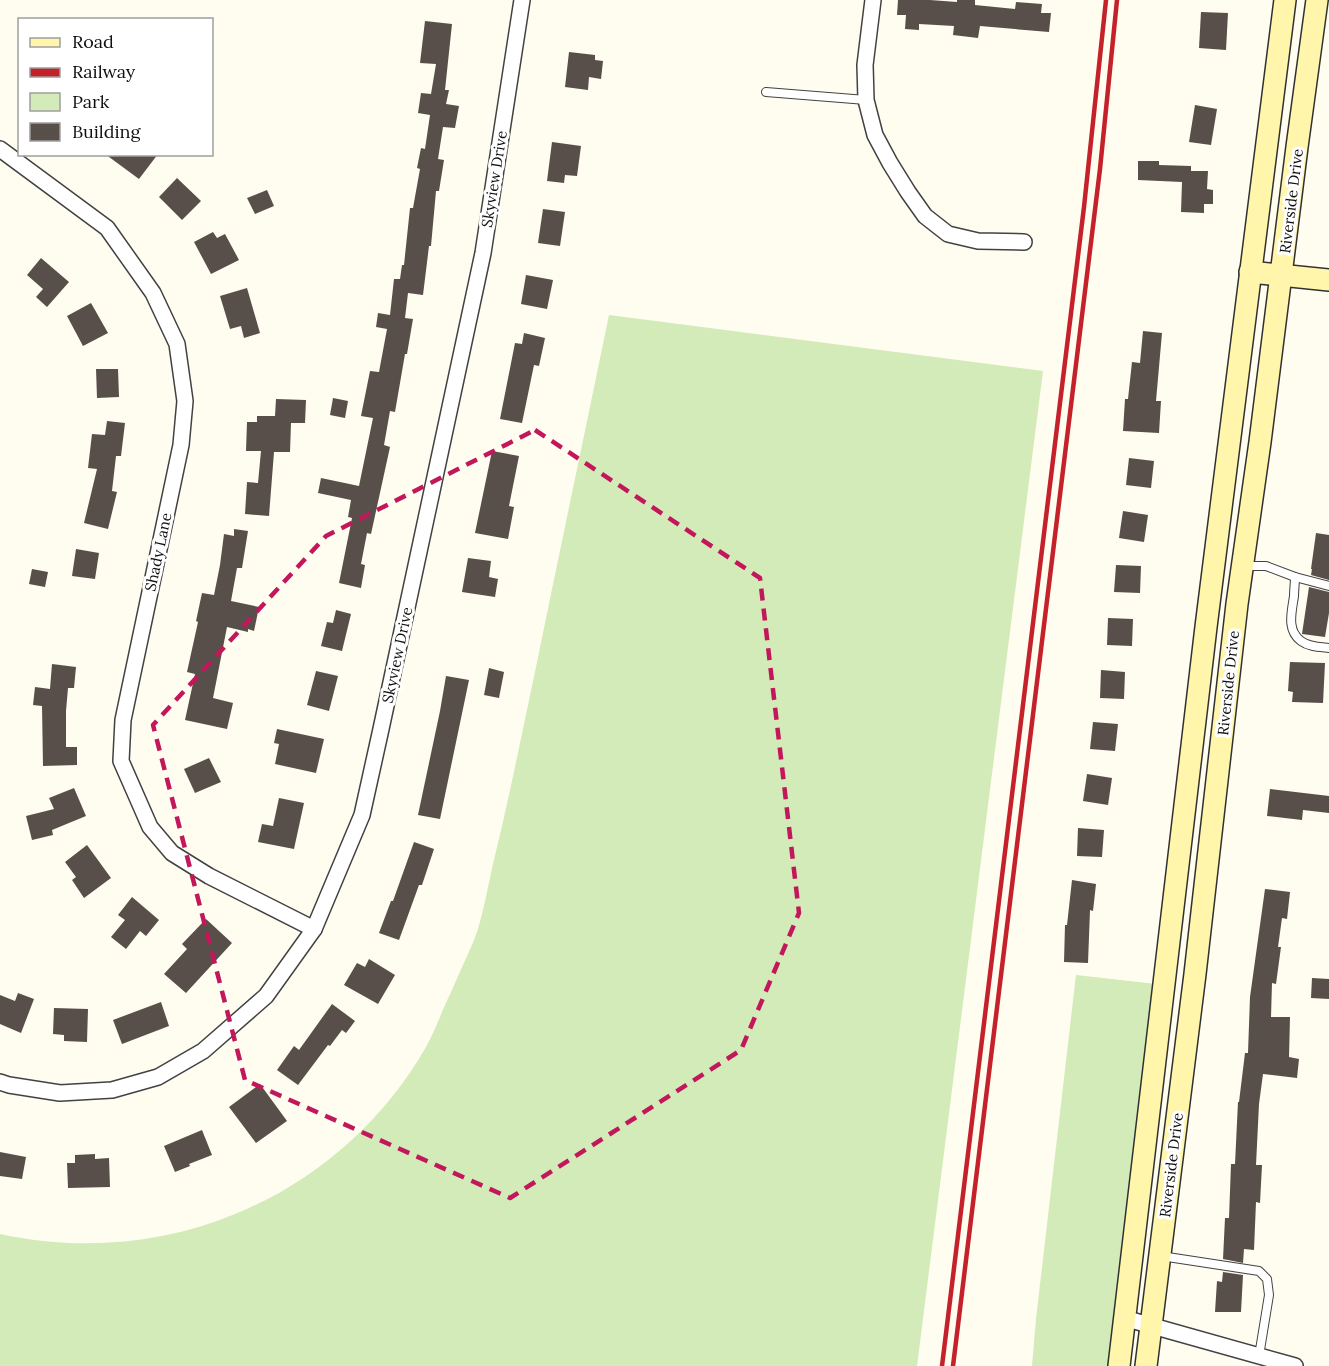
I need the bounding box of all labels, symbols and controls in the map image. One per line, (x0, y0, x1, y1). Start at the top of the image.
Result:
legend (18, 18, 213, 156)
text: Road (72, 30, 114, 53)
text: Railway (72, 60, 136, 83)
text: Park (72, 90, 110, 113)
text: Building (72, 120, 142, 143)
street label: Skyview Drive (477, 129, 511, 229)
street label: Riverside Drive (1275, 147, 1307, 255)
street label: Shady Lane (140, 511, 176, 593)
street label: Skyview Drive (378, 605, 416, 705)
street label: Riverside Drive (1213, 630, 1243, 736)
street label: Riverside Drive (1155, 1111, 1187, 1219)

